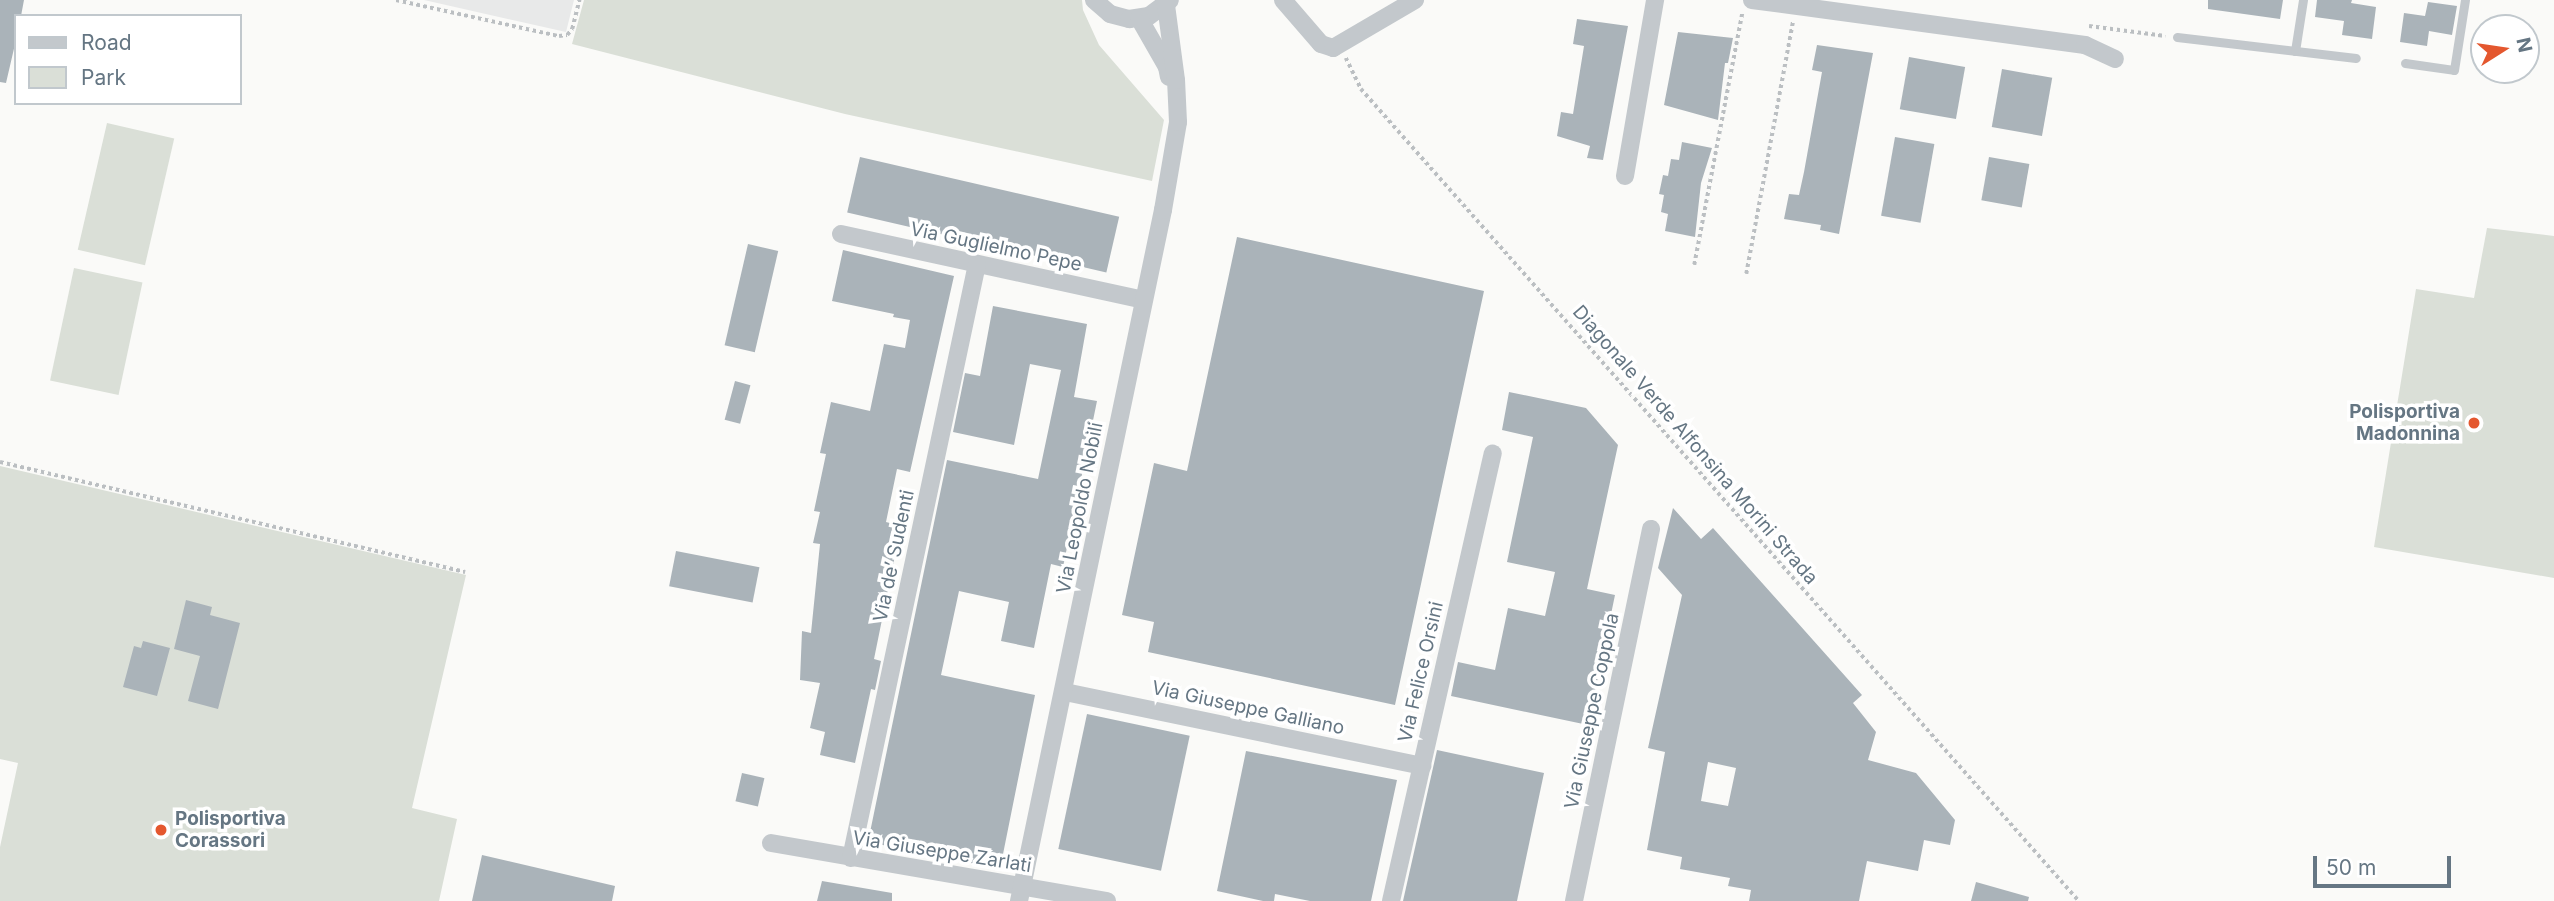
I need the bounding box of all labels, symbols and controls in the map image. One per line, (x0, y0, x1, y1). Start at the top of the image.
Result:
legend (14, 14, 242, 105)
north arrow (2470, 14, 2540, 84)
text: Road (81, 30, 132, 55)
text: N (2511, 35, 2537, 54)
text: Park (81, 65, 126, 90)
street label: Via Guglielmo Pepe (908, 218, 1084, 276)
street label: Diagonale Verde Alfonsina Morini Strada (1568, 301, 1822, 589)
place label: Polisportiva Madonnina (2349, 401, 2460, 445)
marker: Polisportiva Madonnina (2466, 415, 2482, 431)
street label: Via Leopoldo Nobili (1052, 420, 1108, 596)
street label: Via de’ Sudenti (869, 488, 919, 624)
street label: Via Felice Orsini (1394, 599, 1448, 745)
street label: Via Giuseppe Coppola (1560, 611, 1624, 811)
street label: Via Giuseppe Galliano (1150, 676, 1346, 740)
place label: Polisportiva Corassori (175, 808, 286, 852)
marker: Polisportiva Corassori (153, 822, 169, 838)
street label: Via Giuseppe Zarlati (851, 827, 1033, 877)
scale bar (2316, 842, 2454, 886)
text: 50 m (2326, 855, 2376, 880)

